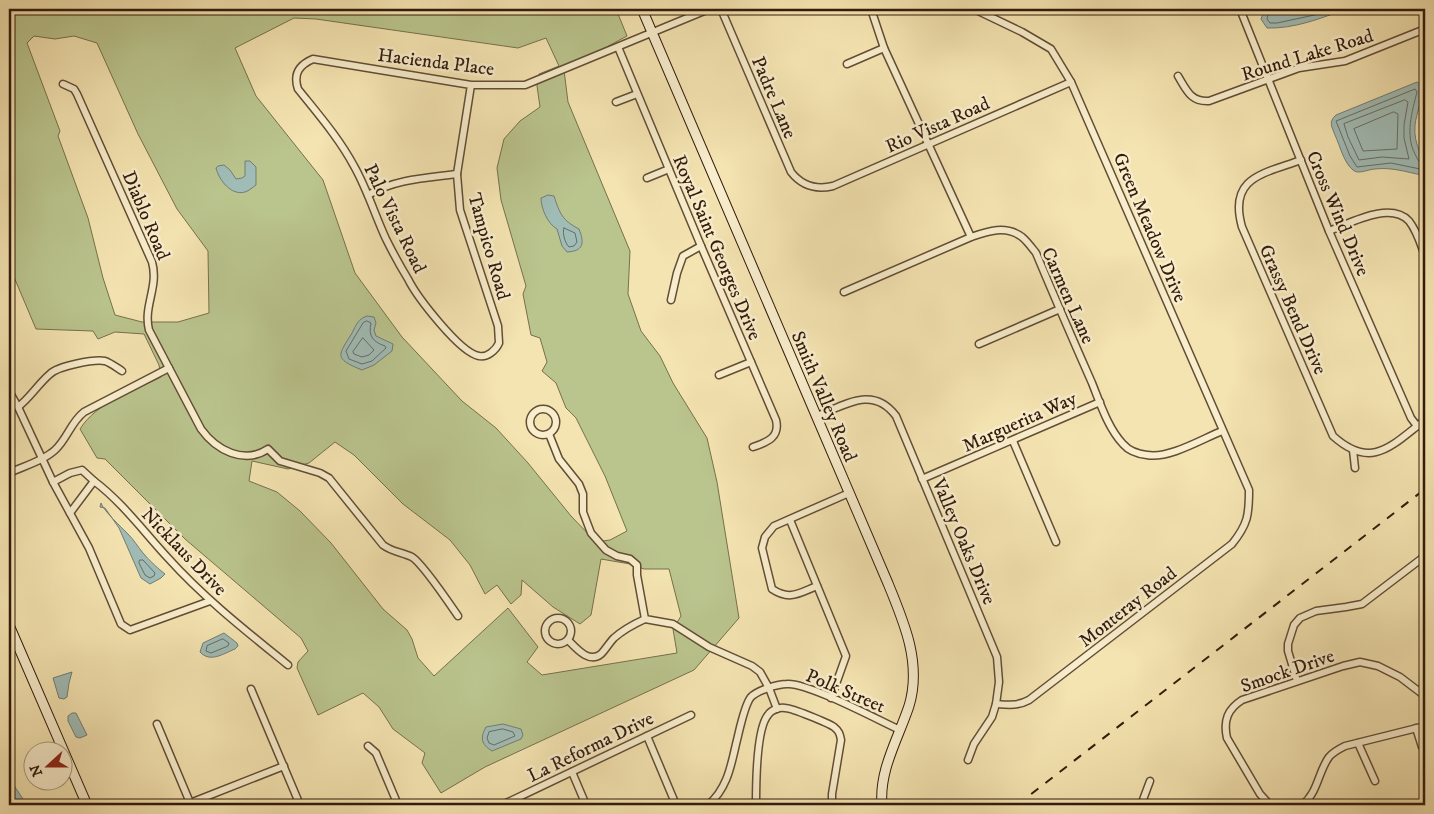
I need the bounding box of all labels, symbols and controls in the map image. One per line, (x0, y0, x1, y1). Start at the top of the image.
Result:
street label: Round Lake Road (1239, 24, 1377, 86)
street label: Hacienda Place (376, 44, 496, 81)
street label: Padre Lane (746, 53, 801, 142)
street label: Rio Vista Road (882, 92, 994, 159)
street label: Cross Wind Drive (1301, 148, 1374, 280)
street label: Green Meadow Drive (1108, 149, 1192, 306)
street label: Royal Saint Georges Drive (667, 152, 766, 344)
street label: Palo Vista Road (358, 160, 431, 278)
street label: Diablo Road (117, 168, 175, 264)
street label: Tampico Road (462, 190, 515, 303)
street label: Grassy Bend Drive (1254, 241, 1332, 378)
street label: Carmen Lane (1036, 244, 1099, 348)
street label: Smith Valley Road (786, 328, 862, 466)
street label: Marguerita Way (959, 387, 1081, 458)
street label: Valley Oaks Drive (926, 474, 1001, 608)
street label: Nicklaus Drive (136, 503, 232, 601)
street label: Monteray Road (1075, 562, 1182, 652)
street label: Smock Drive (1238, 645, 1337, 698)
street label: Polk Street (802, 664, 889, 718)
street label: La Reforma Drive (524, 707, 657, 788)
north arrow (22, 742, 72, 792)
text: N (26, 761, 47, 779)

